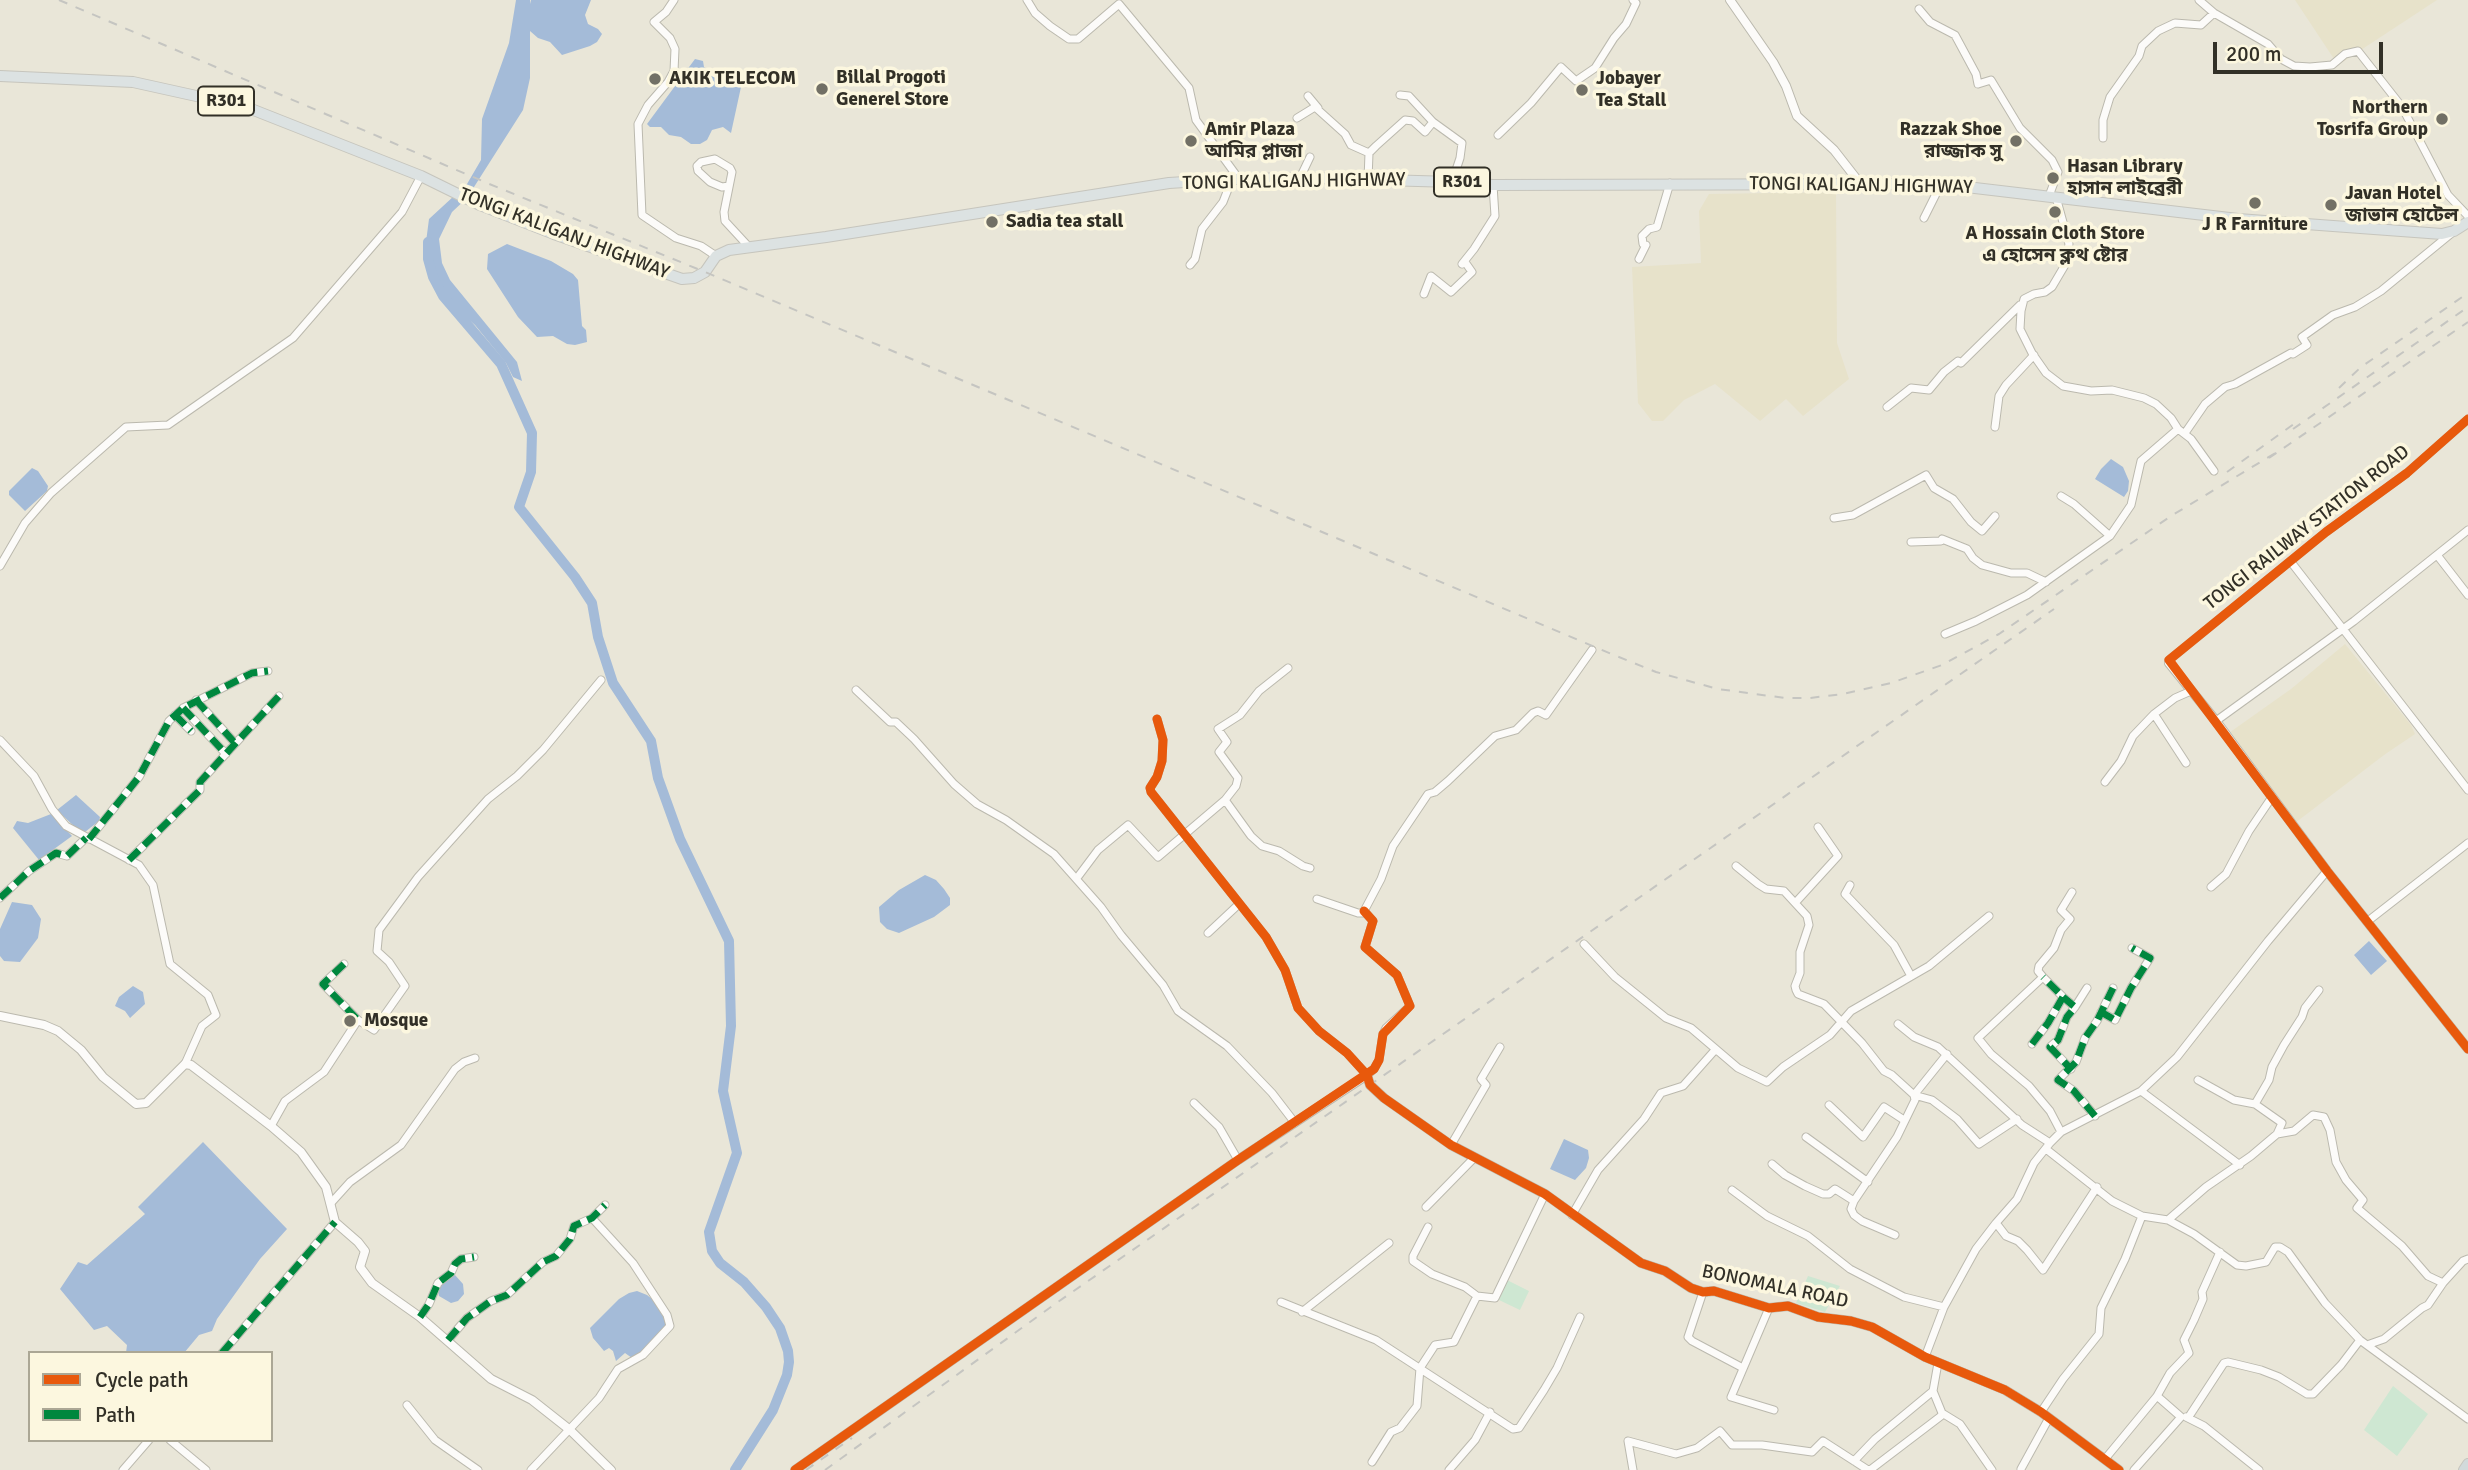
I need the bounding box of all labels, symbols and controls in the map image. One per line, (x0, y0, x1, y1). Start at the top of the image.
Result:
scale bar (2216, 28, 2386, 72)
text: 200 m (2226, 41, 2281, 67)
place label: Billal Progoti Generel Store (836, 67, 949, 111)
place label: AKIK TELECOM (669, 68, 796, 90)
place label: Jobayer Tea Stall (1596, 68, 1667, 112)
marker: AKIK TELECOM (647, 71, 663, 87)
marker: Billal Progoti Generel Store (814, 81, 830, 97)
marker: Jobayer Tea Stall (1574, 82, 1590, 98)
road number: R301 (198, 86, 254, 116)
place label: Northern Tosrifa Group (2317, 97, 2428, 141)
marker: Northern Tosrifa Group (2434, 111, 2450, 127)
place label: Amir Plaza আমির প্লাজা (1205, 119, 1303, 163)
place label: Razzak Shoe রাজ্জাক সু (1899, 119, 2002, 163)
marker: Amir Plaza আমির প্লাজা (1183, 133, 1199, 149)
marker: Razzak Shoe রাজ্জাক সু (2008, 133, 2024, 149)
place label: Hasan Library হাসান লাইব্রেরী (2067, 156, 2183, 200)
road number: R301 (1434, 168, 1490, 196)
street label: TONGI KALIGANJ HIGHWAY (1182, 169, 1406, 195)
marker: Hasan Library হাসান লাইব্রেরী (2045, 170, 2061, 186)
street label: TONGI KALIGANJ HIGHWAY (1749, 173, 1973, 199)
street label: TONGI KALIGANJ HIGHWAY (456, 183, 672, 285)
place label: Javan Hotel জাভান হোটেল (2345, 183, 2458, 227)
marker: J R Farniture (2247, 195, 2263, 211)
marker: Javan Hotel জাভান হোটেল (2323, 197, 2339, 213)
marker: A Hossain Cloth Store এ হোসেন ক্লথ ষ্টোর (2047, 204, 2063, 220)
place label: Sadia tea stall (1006, 211, 1123, 233)
marker: Sadia tea stall (984, 214, 1000, 230)
place label: J R Farniture (2202, 214, 2308, 236)
place label: A Hossain Cloth Store এ হোসেন ক্লথ ষ্টোর (1965, 223, 2145, 267)
street label: TONGI RAILWAY STATION ROAD (2200, 441, 2414, 615)
place label: Mosque (364, 1010, 428, 1032)
marker: Mosque (342, 1013, 358, 1029)
street label: BONOMALA ROAD (1700, 1260, 1850, 1314)
legend (28, 1351, 273, 1442)
text: Cycle path (95, 1367, 189, 1393)
text: Path (95, 1402, 136, 1428)

